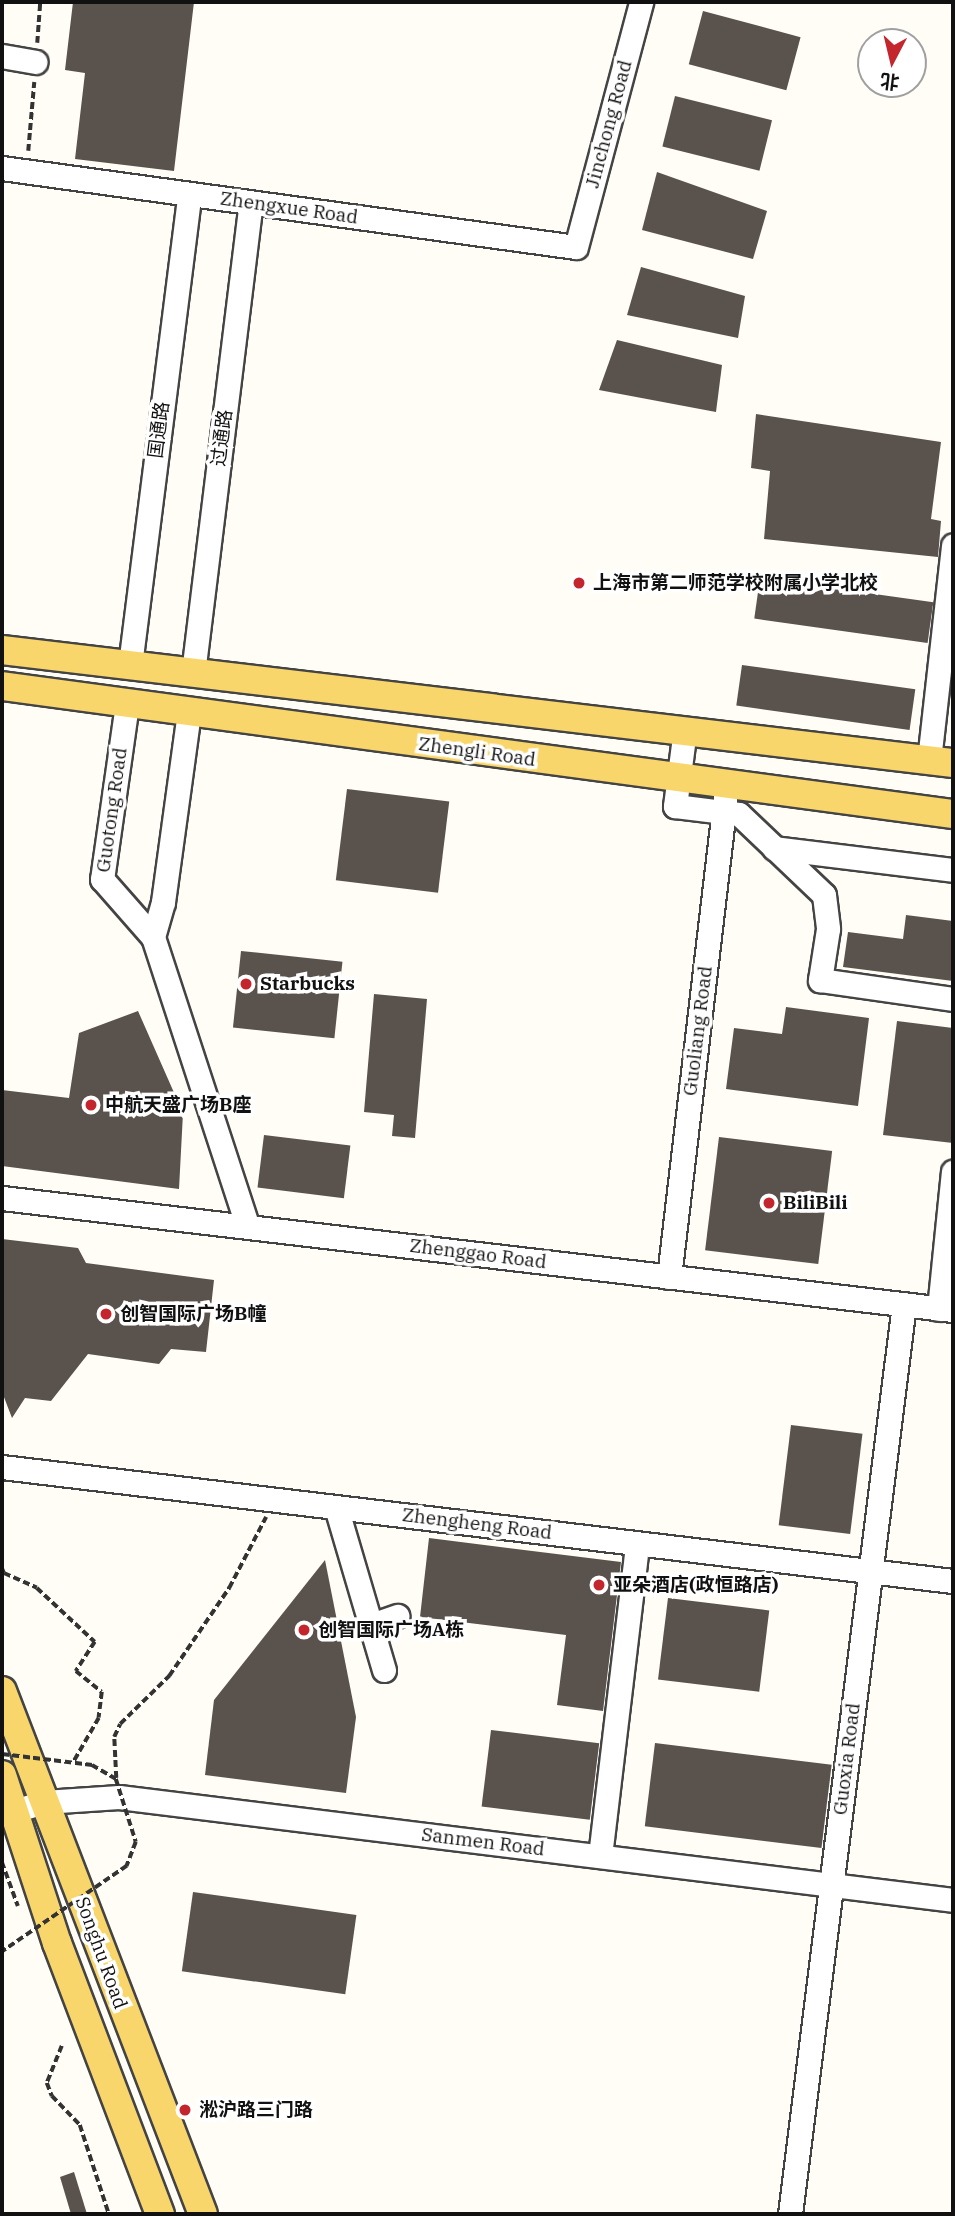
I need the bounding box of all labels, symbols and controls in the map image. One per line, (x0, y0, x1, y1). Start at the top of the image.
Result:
north arrow (857, 28, 927, 98)
street label: Jinchong Road (581, 58, 637, 190)
text: 北 (879, 69, 901, 95)
street label: Zhengxue Road (219, 187, 359, 229)
street label: 国通路 (144, 400, 174, 460)
street label: 过通路 (207, 408, 237, 468)
place label: 上海市第二师范学校附属小学北校 (593, 572, 878, 594)
marker: 上海市第二师范学校附属小学北校 (571, 575, 587, 591)
street label: Zhengli Road (417, 732, 537, 772)
street label: Guotong Road (92, 746, 132, 874)
street label: Guoliang Road (679, 965, 717, 1097)
place label: Starbucks (260, 973, 355, 995)
marker: Starbucks (238, 976, 254, 992)
place label: 中航天盛广场B座 (105, 1094, 251, 1116)
marker: 中航天盛广场B座 (83, 1097, 99, 1113)
place label: BiliBili (783, 1192, 848, 1214)
marker: BiliBili (761, 1195, 777, 1211)
street label: Zhenggao Road (408, 1234, 548, 1274)
place label: 创智国际广场B幢 (120, 1303, 266, 1325)
marker: 创智国际广场B幢 (98, 1306, 114, 1322)
street label: Zhengheng Road (401, 1503, 553, 1545)
place label: 亚朵酒店(政恒路店) (613, 1574, 778, 1596)
marker: 亚朵酒店(政恒路店) (591, 1577, 607, 1593)
place label: 创智国际广场A栋 (318, 1619, 464, 1641)
marker: 创智国际广场A栋 (296, 1622, 312, 1638)
street label: Guoxia Road (829, 1702, 865, 1816)
street label: Sanmen Road (420, 1823, 546, 1861)
street label: Songhu Road (70, 1894, 132, 2012)
place label: 淞沪路三门路 (199, 2099, 313, 2121)
marker: 淞沪路三门路 (177, 2102, 193, 2118)

